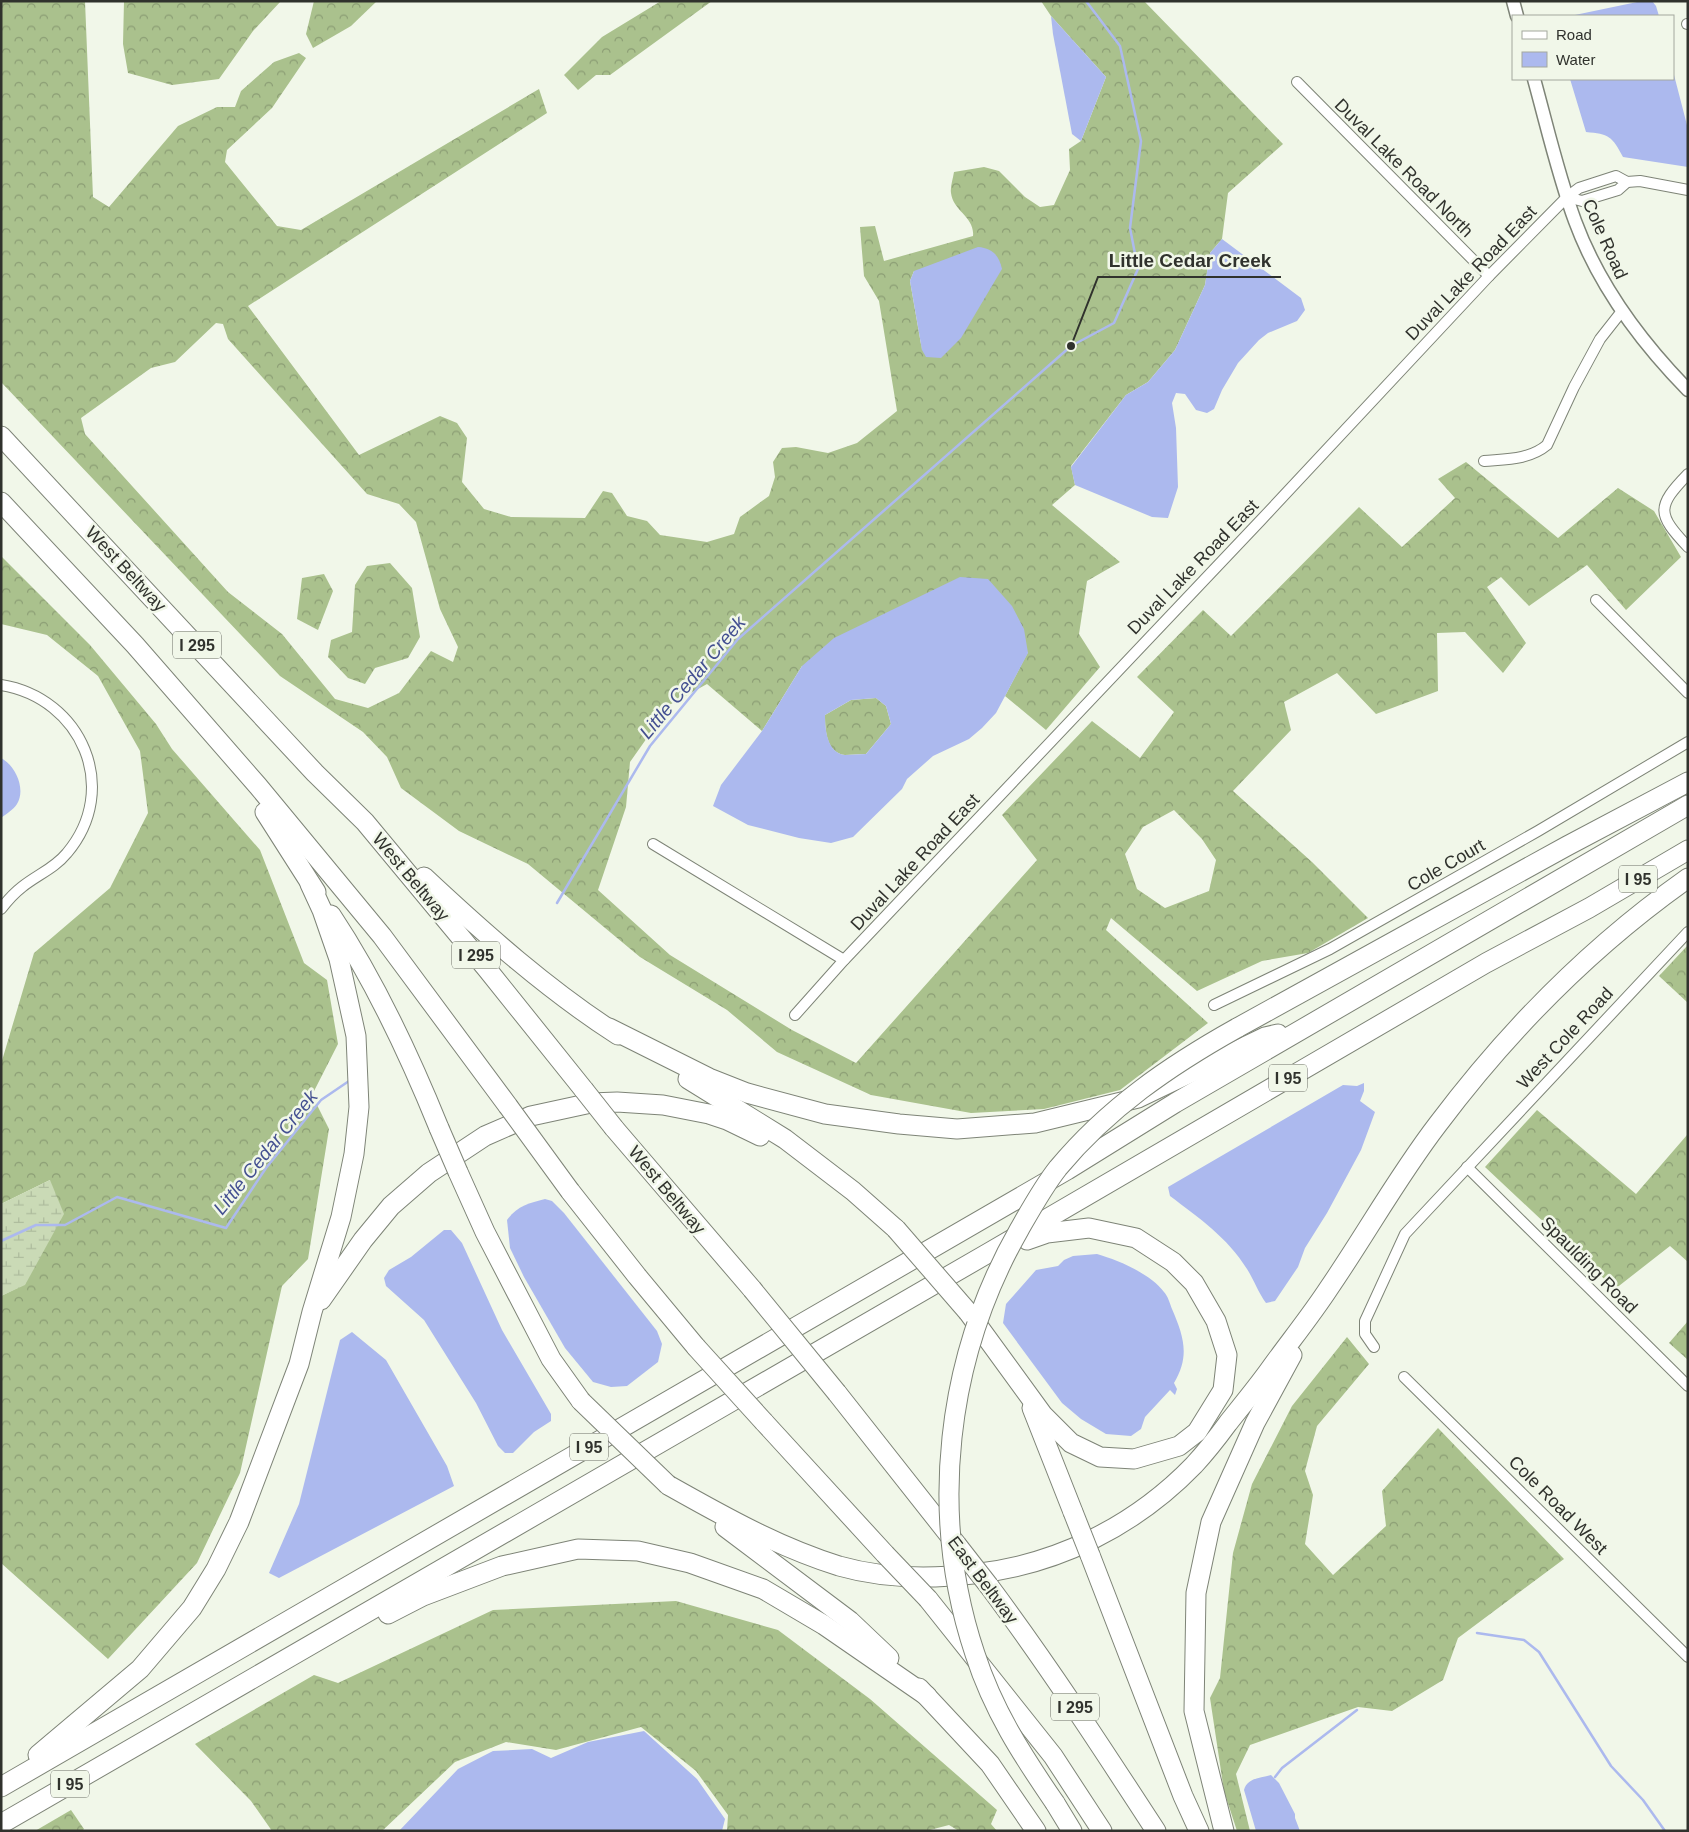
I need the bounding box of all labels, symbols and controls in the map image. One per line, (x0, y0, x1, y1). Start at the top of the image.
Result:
legend (1512, 15, 1674, 80)
text: Road (1556, 26, 1592, 43)
text: Water (1556, 51, 1595, 68)
street label: Duval Lake Road North (1331, 95, 1477, 241)
street label: Cole Road (1579, 196, 1631, 282)
street label: Duval Lake Road East (1402, 202, 1540, 344)
callout: Little Cedar Creek (1098, 243, 1281, 277)
text: Little Cedar Creek (1109, 250, 1272, 271)
street label: Duval Lake Road East (1124, 496, 1262, 638)
street label: West Beltway (82, 522, 170, 616)
water label: Little Cedar Creek (635, 611, 751, 743)
road number: I 295 (173, 632, 221, 658)
street label: Duval Lake Road East (847, 790, 983, 934)
street label: West Beltway (368, 829, 454, 925)
street label: Cole Court (1404, 835, 1488, 895)
road number: I 95 (1619, 866, 1657, 892)
road number: I 295 (452, 942, 500, 968)
street label: West Cole Road (1513, 983, 1617, 1093)
road number: I 95 (1269, 1064, 1307, 1092)
water label: Little Cedar Creek (209, 1085, 323, 1218)
street label: West Beltway (624, 1142, 710, 1238)
street label: Spaulding Road (1537, 1213, 1641, 1317)
road number: I 95 (570, 1434, 608, 1460)
street label: Cole Road West (1505, 1452, 1611, 1558)
street label: East Beltway (944, 1532, 1022, 1628)
road number: I 295 (1051, 1694, 1099, 1720)
road number: I 95 (51, 1770, 89, 1798)

